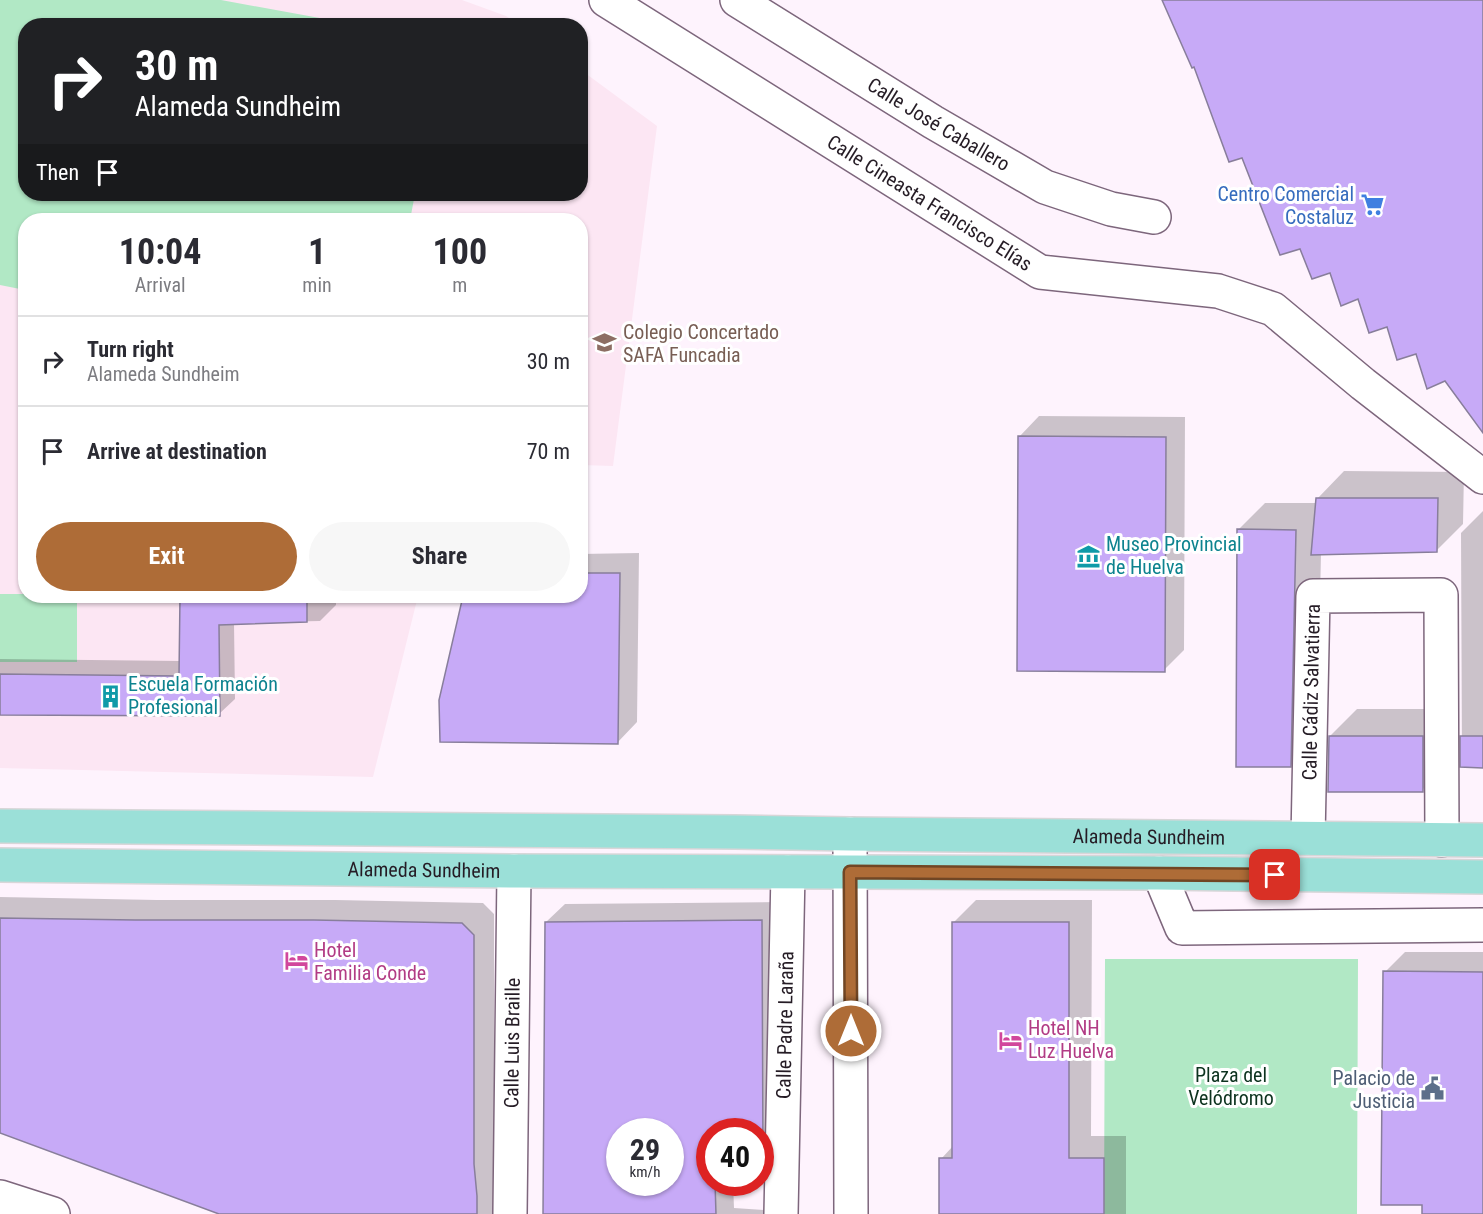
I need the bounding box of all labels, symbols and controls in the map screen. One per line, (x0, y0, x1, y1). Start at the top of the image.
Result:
text: 30 m (135, 41, 218, 90)
icon: right (36, 42, 114, 120)
street label: Calle José Caballero (863, 72, 1014, 176)
text: Alameda Sundheim (135, 91, 341, 123)
street label: Calle Cineasta Francisco Elías (823, 130, 1037, 276)
icon: arrive (91, 156, 124, 189)
text: Then (36, 160, 79, 185)
place label: Centro Comercial Costaluz (1217, 182, 1354, 229)
supermarket icon: Centro Comercial Costaluz (1359, 192, 1385, 218)
text: 10:04 (119, 231, 201, 273)
text: 1 (308, 231, 326, 273)
text: 100 (433, 231, 487, 273)
text: Arrival (135, 273, 186, 297)
text: min (302, 273, 332, 297)
text: m (452, 273, 467, 297)
place label: Colegio Concertado SAFA Funcadia (623, 320, 779, 367)
school or university icon: Colegio Concertado SAFA Funcadia (592, 330, 618, 356)
text: Turn right (87, 337, 174, 362)
icon: right (36, 345, 69, 378)
text: 30 m (527, 349, 570, 374)
text: Alameda Sundheim (87, 362, 240, 386)
icon: arrive (36, 435, 69, 468)
text: Arrive at destination (87, 439, 267, 464)
text: 70 m (527, 439, 570, 464)
button: Exit (36, 522, 297, 591)
button: Share (309, 522, 570, 591)
place label: Museo Provincial de Huelva (1106, 532, 1242, 579)
museum icon: Museo Provincial de Huelva (1075, 543, 1101, 569)
street label: Calle Cádiz Salvatierra (1297, 603, 1325, 781)
place label: Escuela Formación Profesional (128, 672, 278, 719)
building icon: Escuela Formación Profesional (97, 683, 123, 709)
street label: Alameda Sundheim (1073, 824, 1225, 850)
pin (1249, 849, 1300, 900)
street label: Alameda Sundheim (348, 857, 500, 883)
icon: arrive (1258, 858, 1291, 891)
place label: Hotel Familia Conde (314, 938, 426, 985)
hotel icon: Hotel Familia Conde (283, 948, 309, 974)
street label: Calle Padre Laraña (771, 951, 798, 1099)
street label: Calle Luis Braille (499, 978, 525, 1108)
position arrow (819, 999, 883, 1063)
place label: Hotel NH Luz Huelva (1028, 1016, 1114, 1063)
hotel icon: Hotel NH Luz Huelva (997, 1027, 1023, 1053)
park label: Plaza del Velódromo (1188, 1063, 1274, 1110)
place label: Palacio de Justicia (1333, 1066, 1415, 1113)
public building icon: Palacio de Justicia (1420, 1076, 1446, 1102)
speed limit sign: 40 (696, 1118, 774, 1196)
text: 29 (630, 1132, 660, 1167)
text: km/h (630, 1163, 660, 1181)

